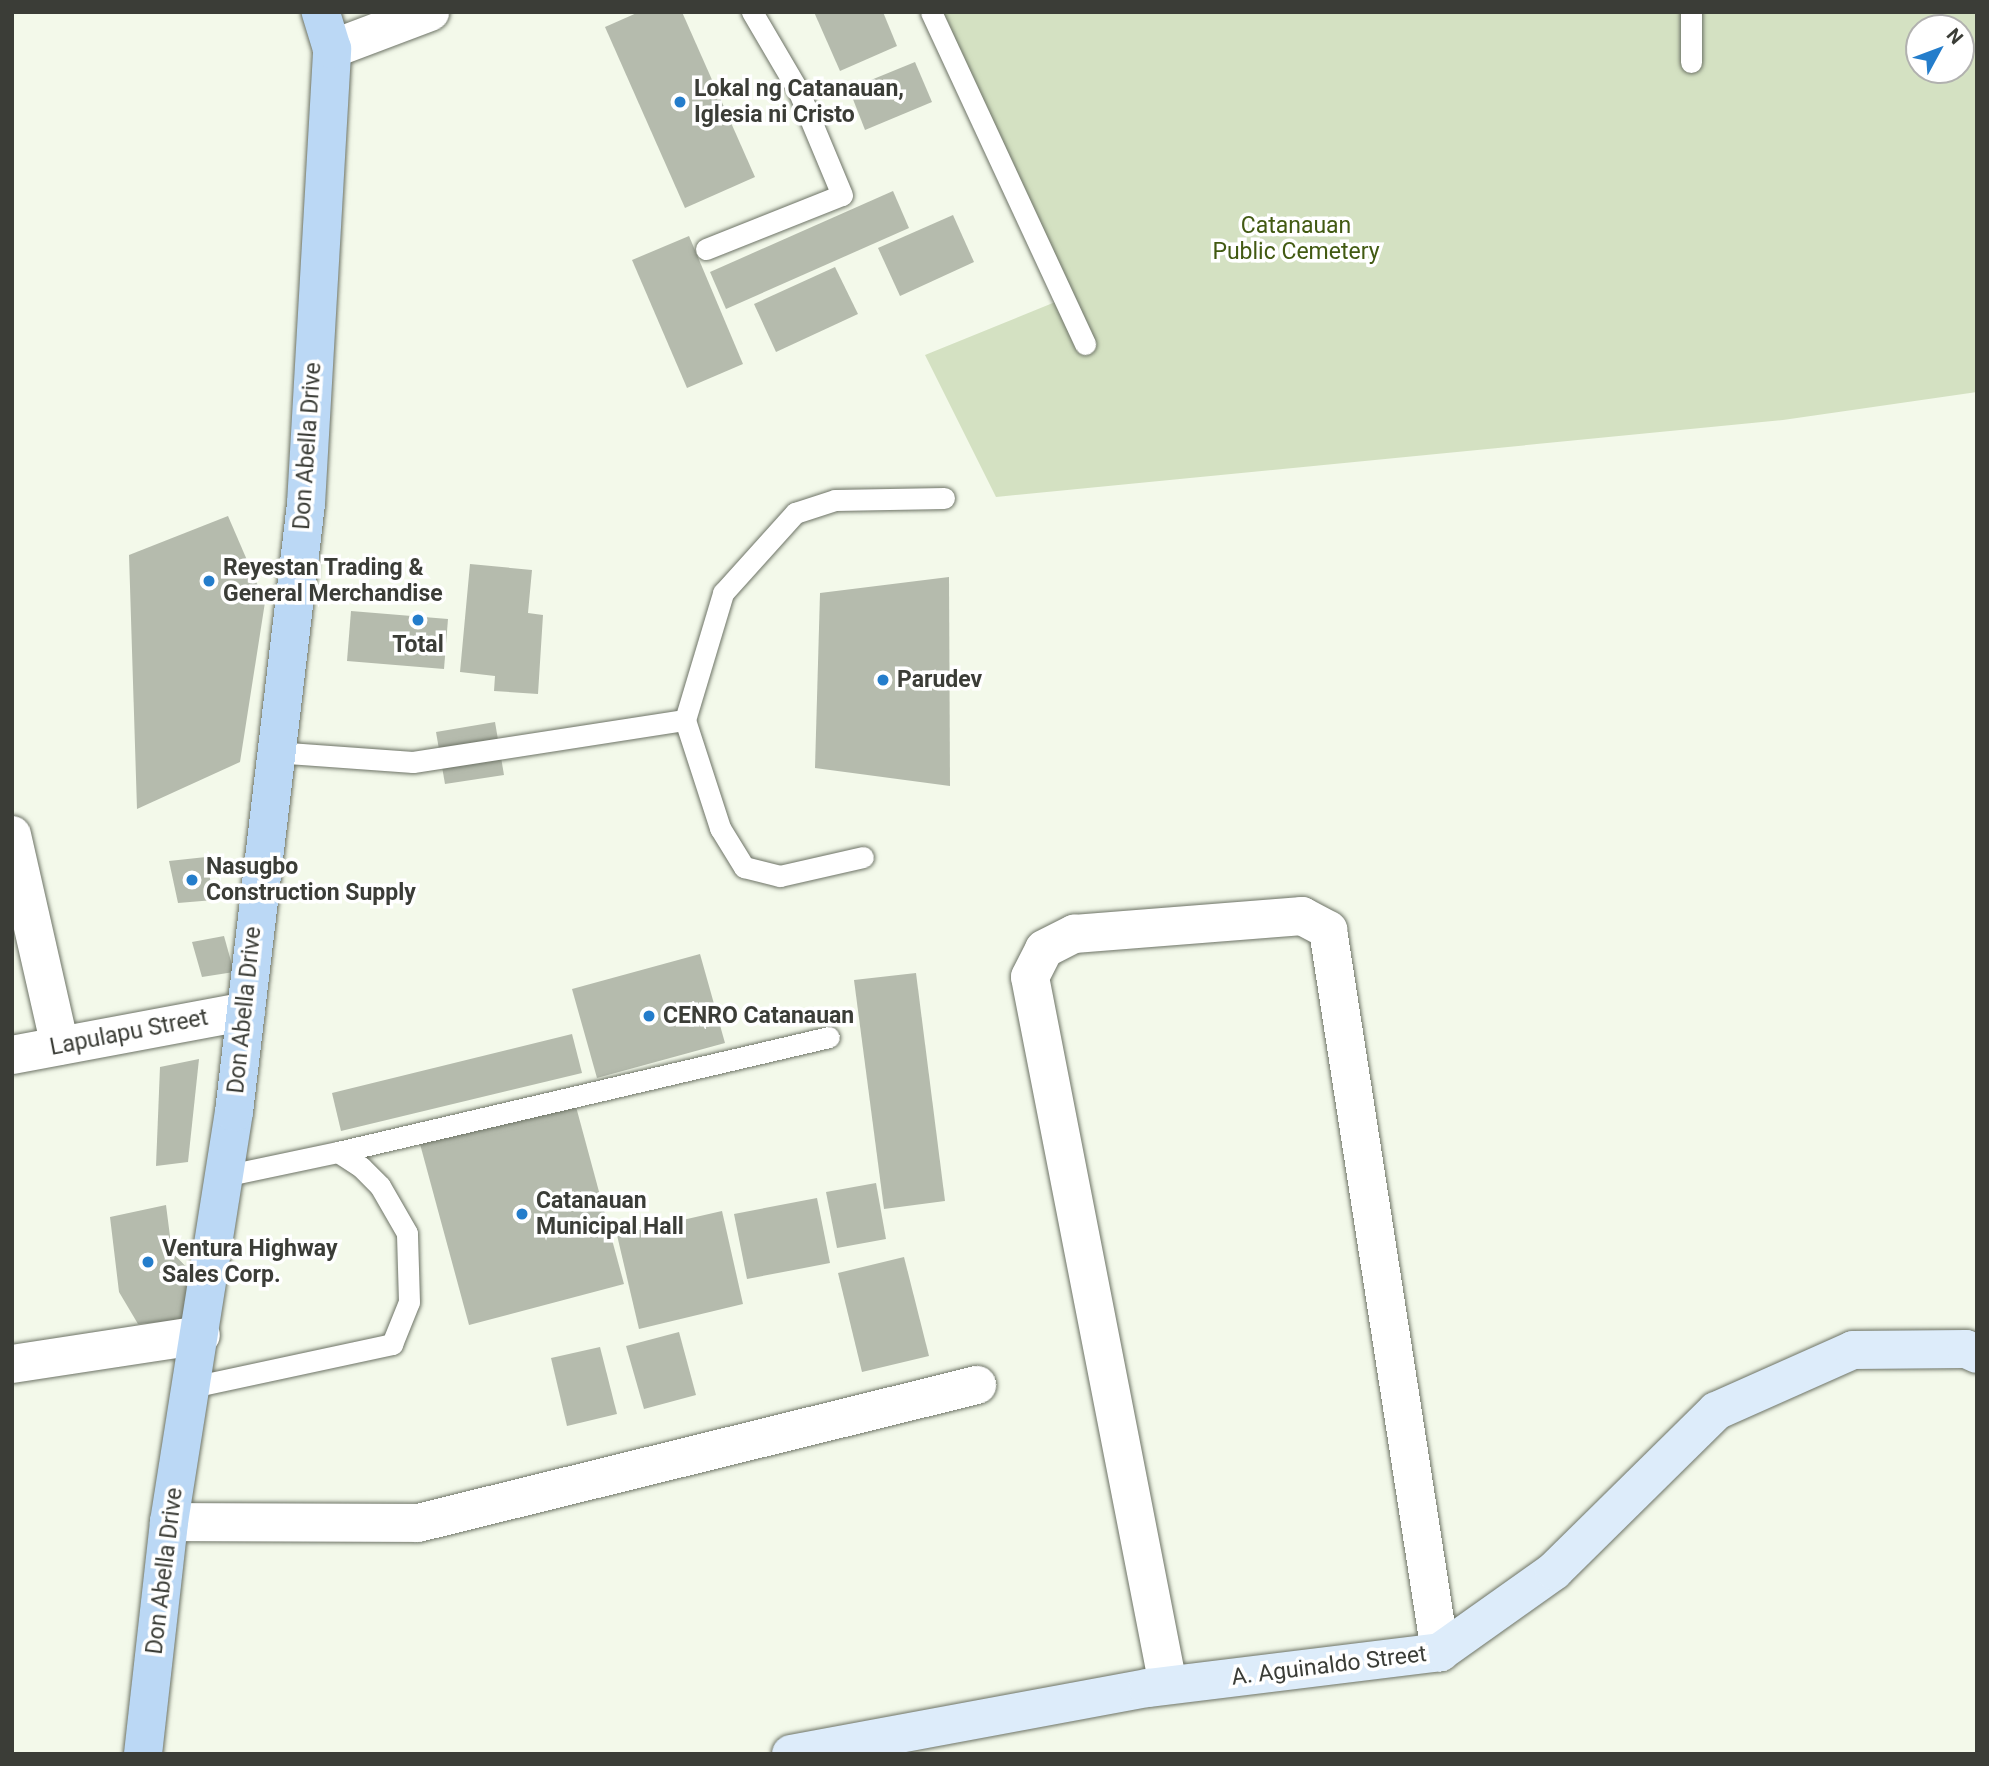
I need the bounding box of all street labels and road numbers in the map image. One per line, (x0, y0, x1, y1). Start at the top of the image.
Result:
street label: Don Abella Drive (288, 361, 328, 531)
street label: Don Abella Drive (223, 925, 267, 1095)
street label: Lapulapu Street (48, 1004, 210, 1062)
street label: Don Abella Drive (141, 1486, 189, 1656)
street label: A. Aguinaldo Street (1230, 1640, 1428, 1692)

